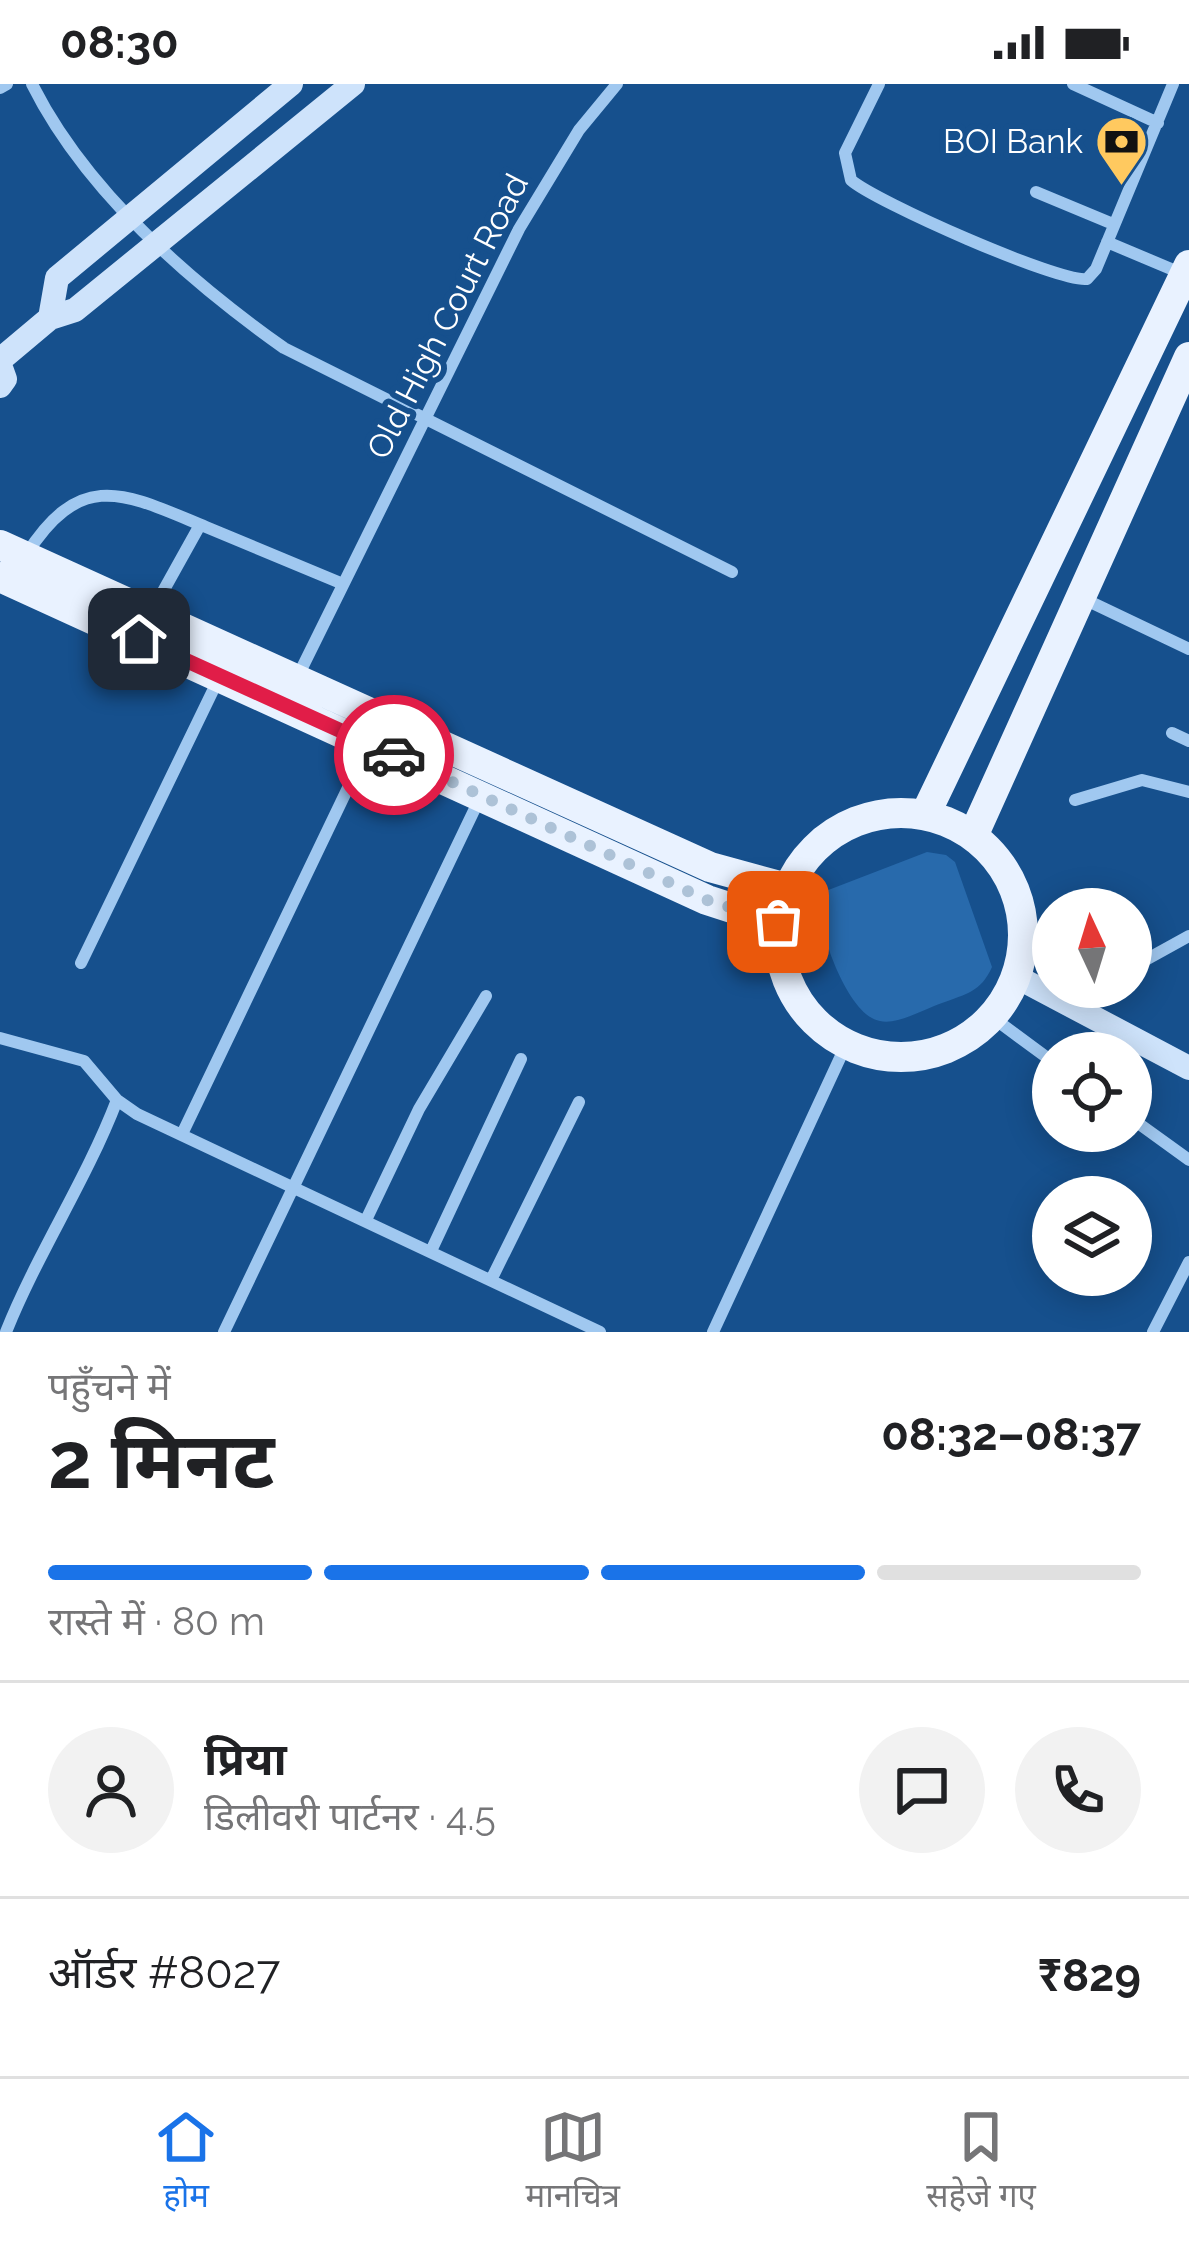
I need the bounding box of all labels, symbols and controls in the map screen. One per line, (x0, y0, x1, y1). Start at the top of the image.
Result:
text: 08:30 (60, 16, 179, 69)
bank icon: BOI Bank (1094, 113, 1150, 187)
place label: BOI Bank (943, 122, 1083, 161)
street label: Old High Court Road (359, 167, 536, 465)
pin (88, 588, 190, 690)
icon: home (106, 606, 172, 672)
courier (334, 695, 454, 815)
icon: car (361, 722, 427, 788)
pin (727, 871, 829, 973)
north arrow (1032, 888, 1152, 1008)
map controls (1032, 888, 1152, 1296)
icon: bag (745, 889, 811, 955)
button: locate (1032, 1032, 1152, 1152)
button: layers (1032, 1176, 1152, 1296)
text: पहुँचने में (48, 1363, 171, 1409)
text: 08:32–08:37 (881, 1408, 1141, 1461)
text: 2 मिनट (48, 1415, 274, 1506)
text: रास्ते में · 80 m (48, 1598, 265, 1644)
button: person (48, 1727, 174, 1853)
button: chat (859, 1727, 985, 1853)
button: phone (1015, 1727, 1141, 1853)
text: प्रिया (204, 1733, 287, 1786)
text: डिलीवरी पार्टनर · 4.5 (204, 1793, 496, 1839)
text: ऑर्डर #8027 (48, 1946, 280, 1999)
text: ₹829 (1038, 1949, 1141, 2002)
tab: होम (153, 2104, 219, 2220)
tab: मानचित्र (526, 2104, 620, 2220)
tab: सहेजे गए (926, 2104, 1036, 2220)

